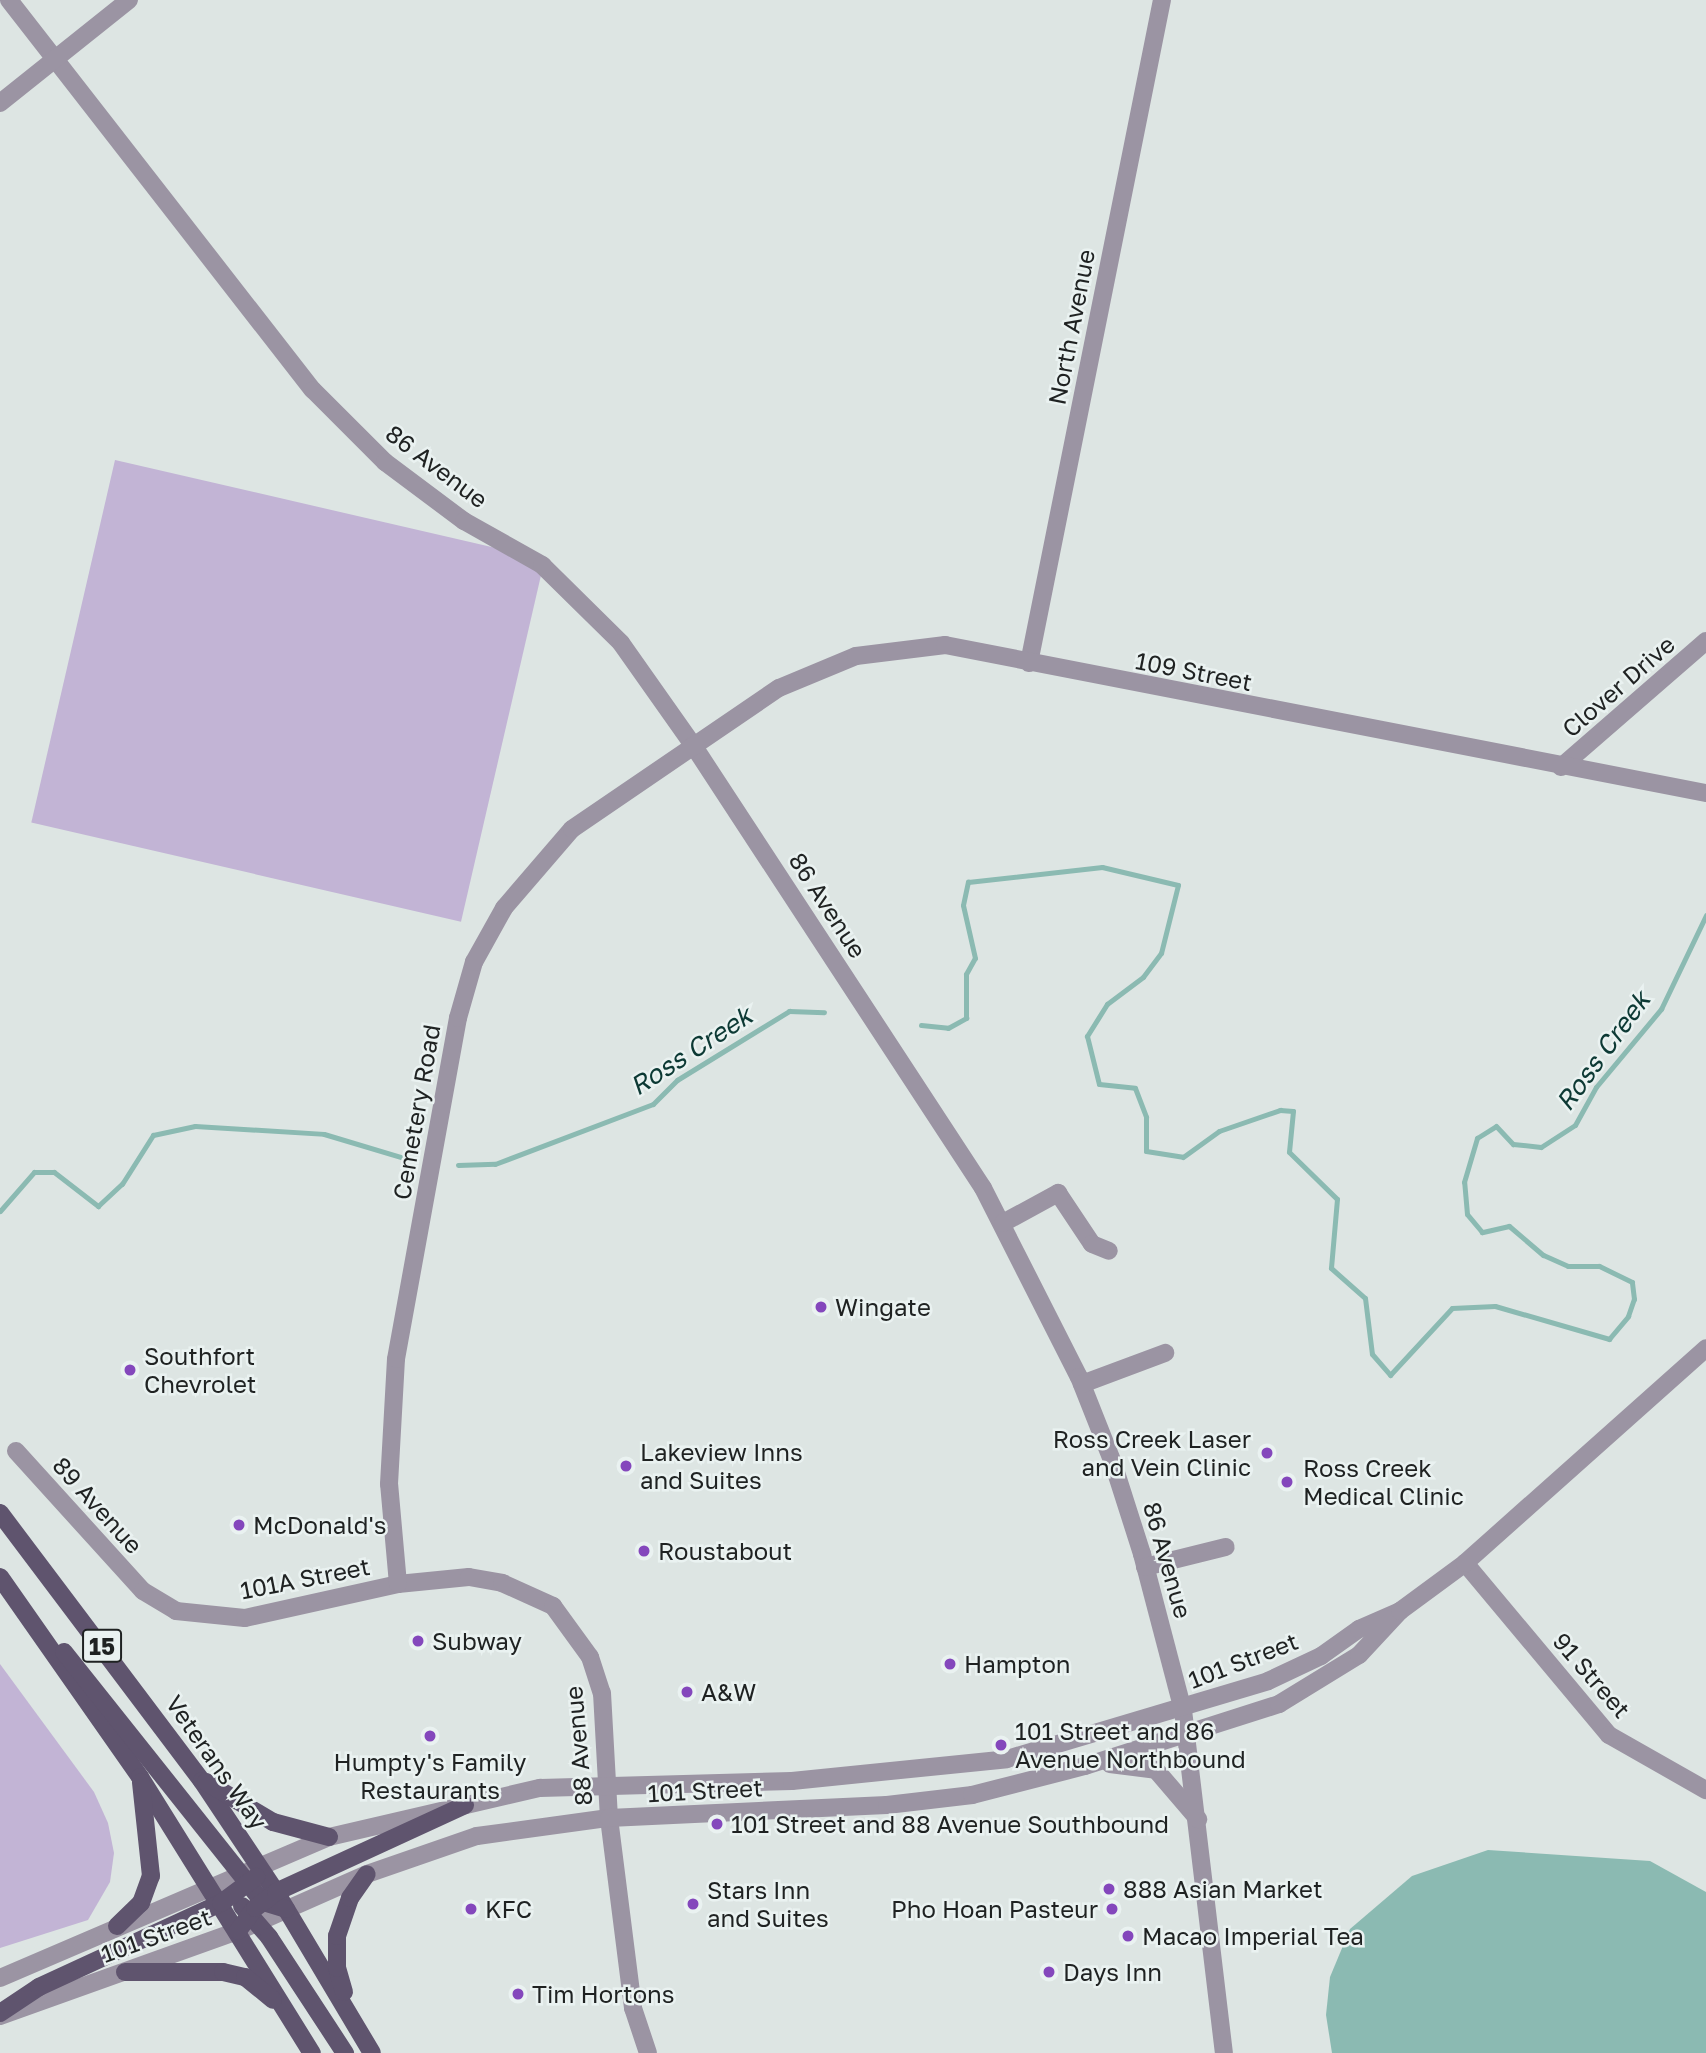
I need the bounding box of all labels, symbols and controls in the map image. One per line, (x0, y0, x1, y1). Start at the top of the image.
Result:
street label: North Avenue (1042, 247, 1100, 407)
street label: 86 Avenue (380, 418, 494, 514)
street label: Clover Drive (1556, 629, 1680, 743)
street label: 109 Street (1133, 646, 1255, 696)
street label: 86 Avenue (783, 847, 873, 963)
water label: Ross Creek (1549, 985, 1657, 1117)
water label: Ross Creek (624, 1000, 758, 1102)
street label: Cemetery Road (386, 1022, 446, 1202)
place label: Wingate (835, 1293, 931, 1321)
marker: Wingate (813, 1299, 829, 1315)
place label: Southfort Chevrolet (144, 1342, 256, 1398)
marker: Southfort Chevrolet (122, 1362, 138, 1378)
place label: Ross Creek Laser and Vein Clinic (1053, 1425, 1251, 1481)
place label: Lakeview Inns and Suites (640, 1438, 803, 1494)
marker: Ross Creek Laser and Vein Clinic (1257, 1443, 1277, 1463)
street label: 89 Avenue (47, 1451, 149, 1559)
place label: Ross Creek Medical Clinic (1303, 1454, 1464, 1510)
marker: Lakeview Inns and Suites (618, 1458, 634, 1474)
marker: Ross Creek Medical Clinic (1277, 1472, 1297, 1492)
street label: 86 Avenue (1138, 1498, 1198, 1622)
place label: McDonald's (253, 1511, 386, 1539)
marker: McDonald's (231, 1517, 247, 1533)
place label: Roustabout (658, 1537, 792, 1565)
marker: Roustabout (636, 1543, 652, 1559)
street label: 101A Street (238, 1551, 372, 1605)
road number: 15 (81, 1626, 123, 1666)
street label: 101 Street (1184, 1626, 1302, 1694)
place label: Subway (432, 1627, 522, 1655)
street label: 91 Street (1547, 1627, 1637, 1723)
marker: Subway (410, 1633, 426, 1649)
place label: Hampton (964, 1650, 1071, 1678)
marker: Hampton (942, 1656, 958, 1672)
place label: A&W (701, 1678, 756, 1706)
marker: A&W (679, 1684, 695, 1700)
street label: 88 Avenue (558, 1685, 598, 1807)
street label: Veterans Way (160, 1690, 274, 1834)
place label: 101 Street and 86 Avenue Northbound (1015, 1717, 1246, 1773)
marker: Humpty's Family Restaurants (422, 1728, 438, 1744)
marker: 101 Street and 86 Avenue Northbound (993, 1737, 1009, 1753)
place label: Humpty's Family Restaurants (334, 1748, 526, 1804)
street label: 101 Street (647, 1773, 763, 1807)
place label: 101 Street and 88 Avenue Southbound (731, 1810, 1169, 1838)
marker: 101 Street and 88 Avenue Southbound (709, 1816, 725, 1832)
place label: 888 Asian Market (1123, 1875, 1323, 1903)
place label: Stars Inn and Suites (707, 1876, 829, 1932)
marker: 888 Asian Market (1101, 1881, 1117, 1897)
place label: KFC (485, 1895, 532, 1923)
place label: Pho Hoan Pasteur (891, 1895, 1098, 1923)
marker: Stars Inn and Suites (685, 1896, 701, 1912)
marker: KFC (463, 1901, 479, 1917)
marker: Pho Hoan Pasteur (1104, 1901, 1120, 1917)
street label: 101 Street (97, 1902, 215, 1968)
place label: Macao Imperial Tea (1142, 1922, 1364, 1950)
marker: Macao Imperial Tea (1120, 1928, 1136, 1944)
place label: Days Inn (1063, 1958, 1162, 1986)
marker: Days Inn (1041, 1964, 1057, 1980)
place label: Tim Hortons (532, 1980, 675, 2008)
marker: Tim Hortons (510, 1986, 526, 2002)

